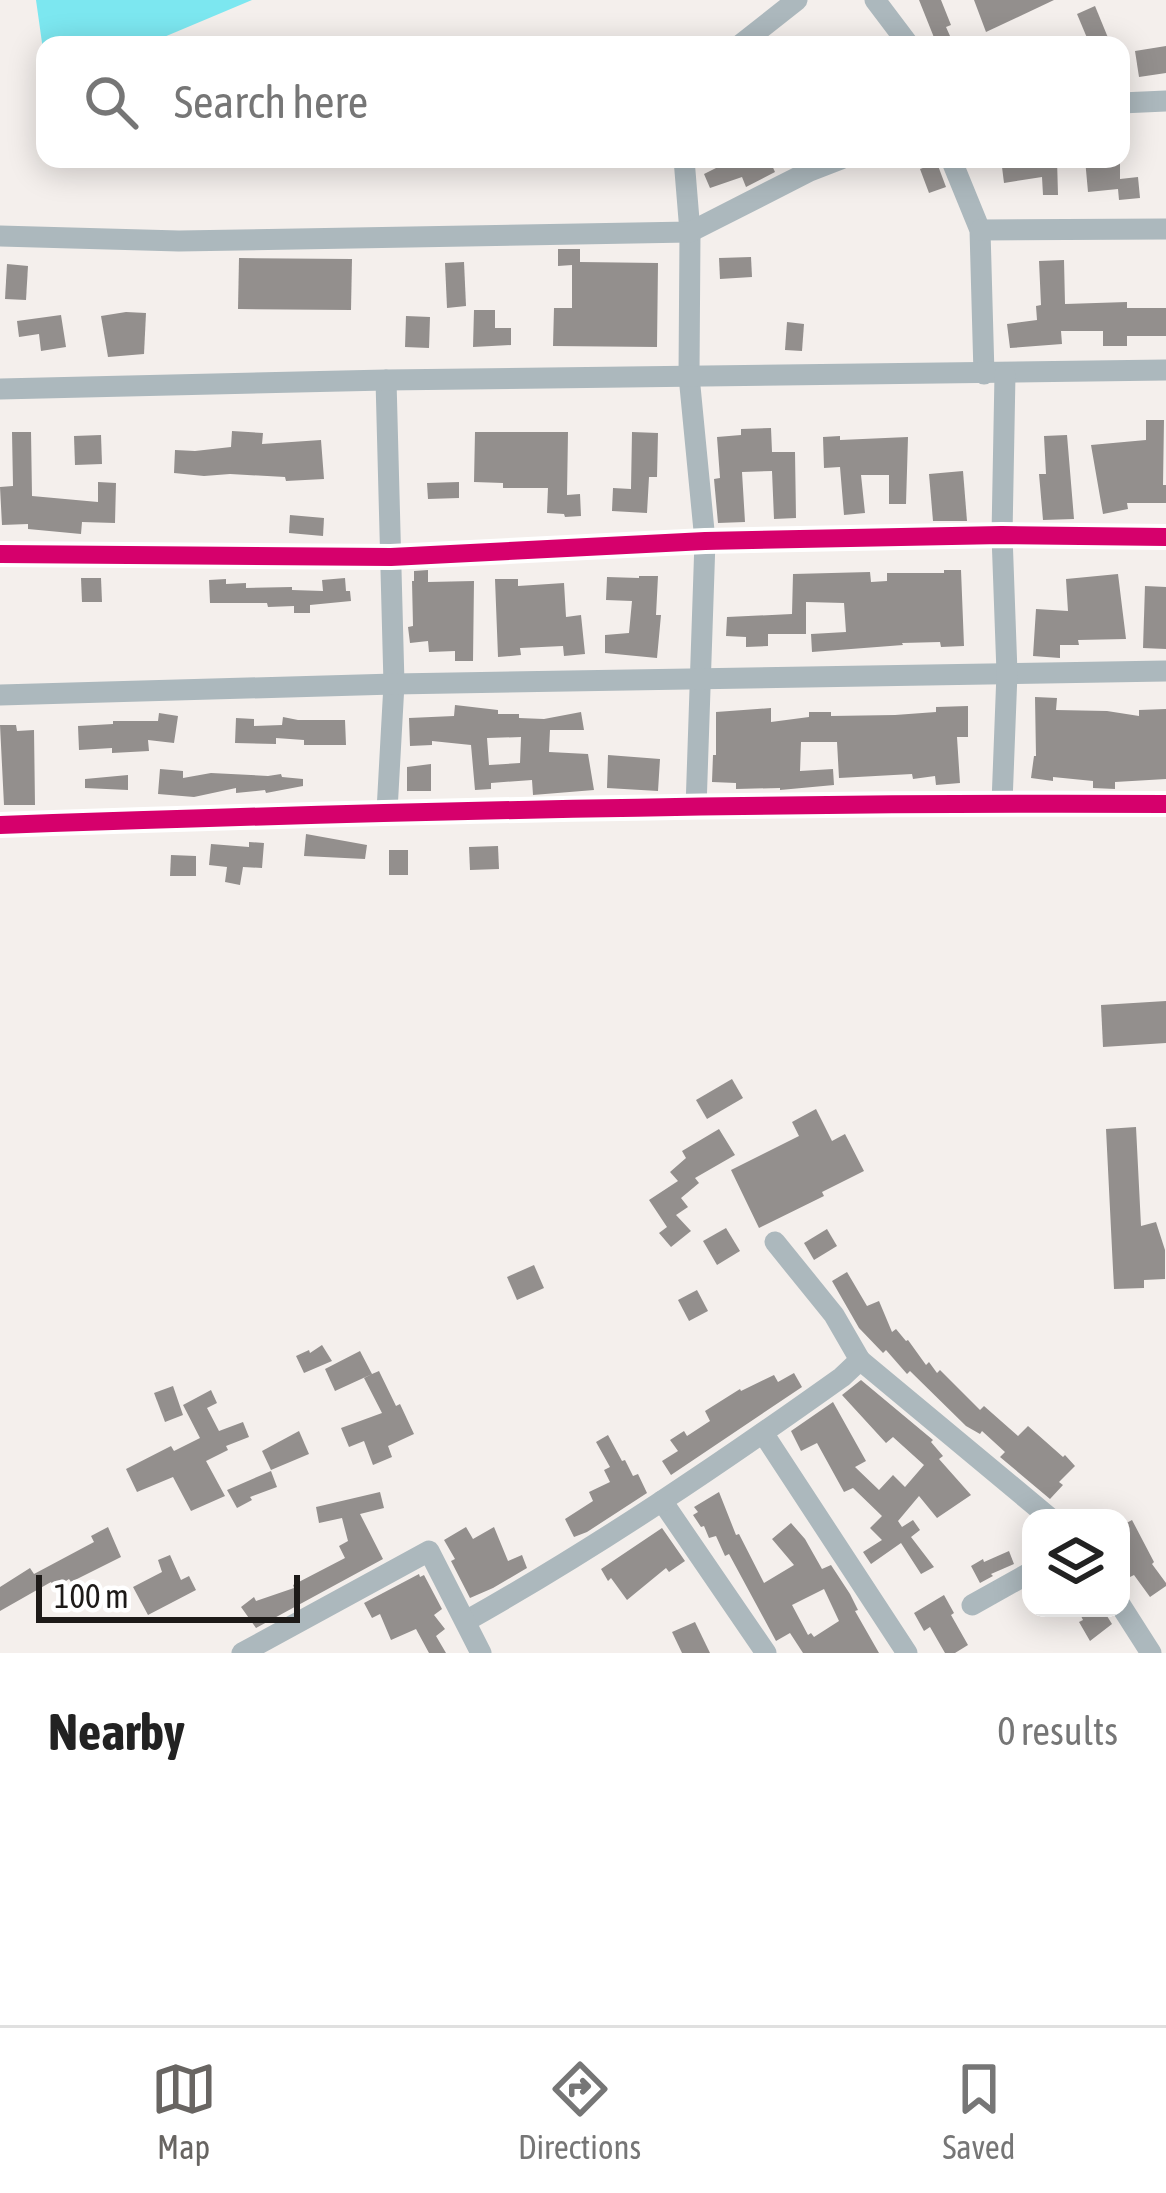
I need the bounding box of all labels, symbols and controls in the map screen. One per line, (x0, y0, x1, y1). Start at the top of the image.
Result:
search box (36, 36, 1130, 168)
icon: search (78, 69, 144, 135)
text: Search here (174, 76, 368, 128)
map controls (1022, 1509, 1130, 1617)
button: layers (1022, 1509, 1130, 1617)
scale bar (36, 1569, 300, 1622)
text: 100 m (54, 1577, 129, 1615)
text: Nearby (48, 1702, 185, 1761)
text: 0 results (997, 1709, 1118, 1753)
tab: Map (151, 2056, 217, 2166)
tab: Directions (518, 2056, 641, 2166)
tab: Saved (942, 2056, 1015, 2166)

